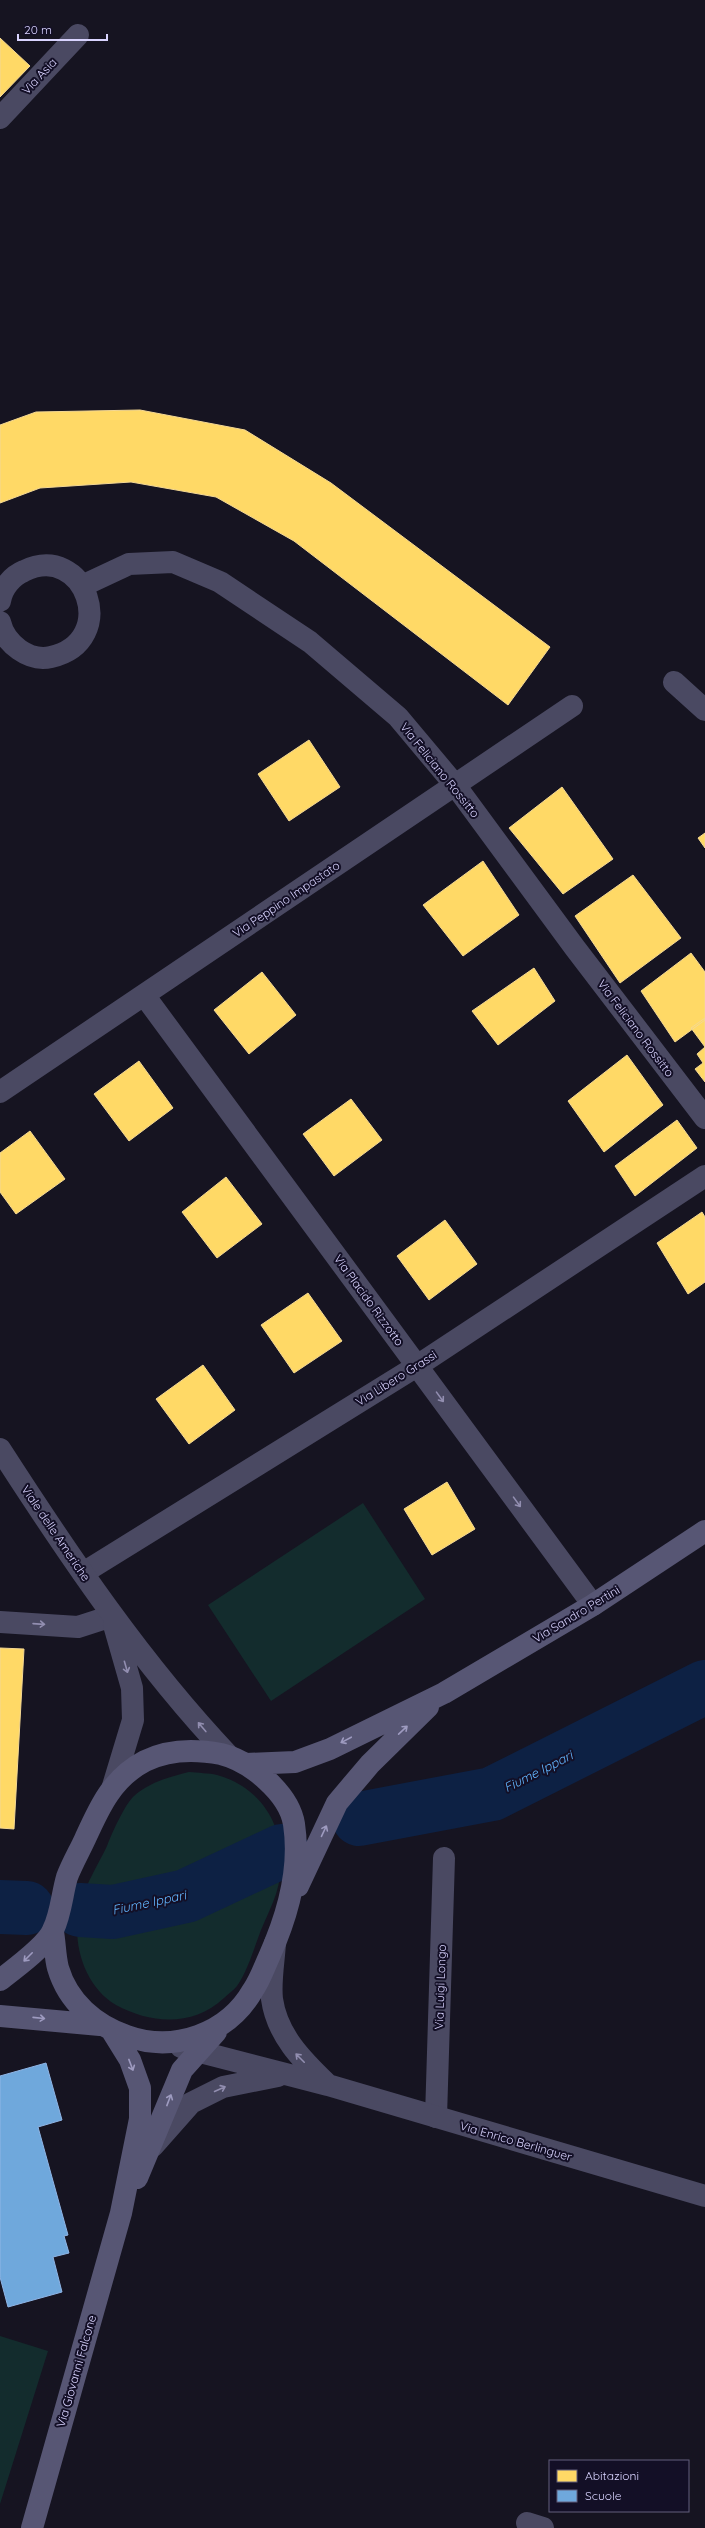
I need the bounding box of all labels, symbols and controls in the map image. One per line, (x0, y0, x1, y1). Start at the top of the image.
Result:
scale bar (18, 16, 107, 42)
text: 20 m (24, 22, 52, 37)
street label: Via Asia (18, 55, 60, 97)
street label: Via Feliciano Rossitto (397, 720, 483, 820)
street label: Via Peppino Impastato (229, 857, 343, 941)
street label: Via Feliciano Rossitto (595, 976, 677, 1080)
street label: Via Placido Rizzotto (331, 1251, 407, 1349)
street label: Via Libero Grassi (353, 1347, 439, 1409)
one-way arrow (436, 1391, 444, 1402)
street label: Viale delle Americhe (18, 1482, 94, 1584)
one-way arrow (513, 1496, 521, 1507)
street label: Via Sandro Pertini (530, 1582, 622, 1646)
one-way arrow (32, 1621, 45, 1628)
one-way arrow (123, 1660, 130, 1673)
one-way arrow (198, 1722, 207, 1733)
one-way arrow (398, 1725, 408, 1735)
one-way arrow (341, 1737, 353, 1745)
water label: Fiume Ippari (501, 1746, 577, 1795)
one-way arrow (321, 1825, 328, 1837)
water label: Fiume Ippari (111, 1886, 189, 1918)
street label: Via Luigi Longo (431, 1944, 449, 2030)
one-way arrow (23, 1952, 33, 1962)
one-way arrow (32, 2014, 45, 2022)
one-way arrow (295, 2053, 305, 2063)
one-way arrow (128, 2058, 136, 2070)
one-way arrow (213, 2084, 225, 2092)
one-way arrow (165, 2094, 173, 2106)
street label: Via Enrico Berlinguer (458, 2118, 574, 2164)
street label: Via Giovanni Falcone (53, 2313, 99, 2429)
legend (549, 2460, 689, 2512)
text: Abitazioni (585, 2468, 639, 2483)
text: Scuole (585, 2488, 622, 2503)

